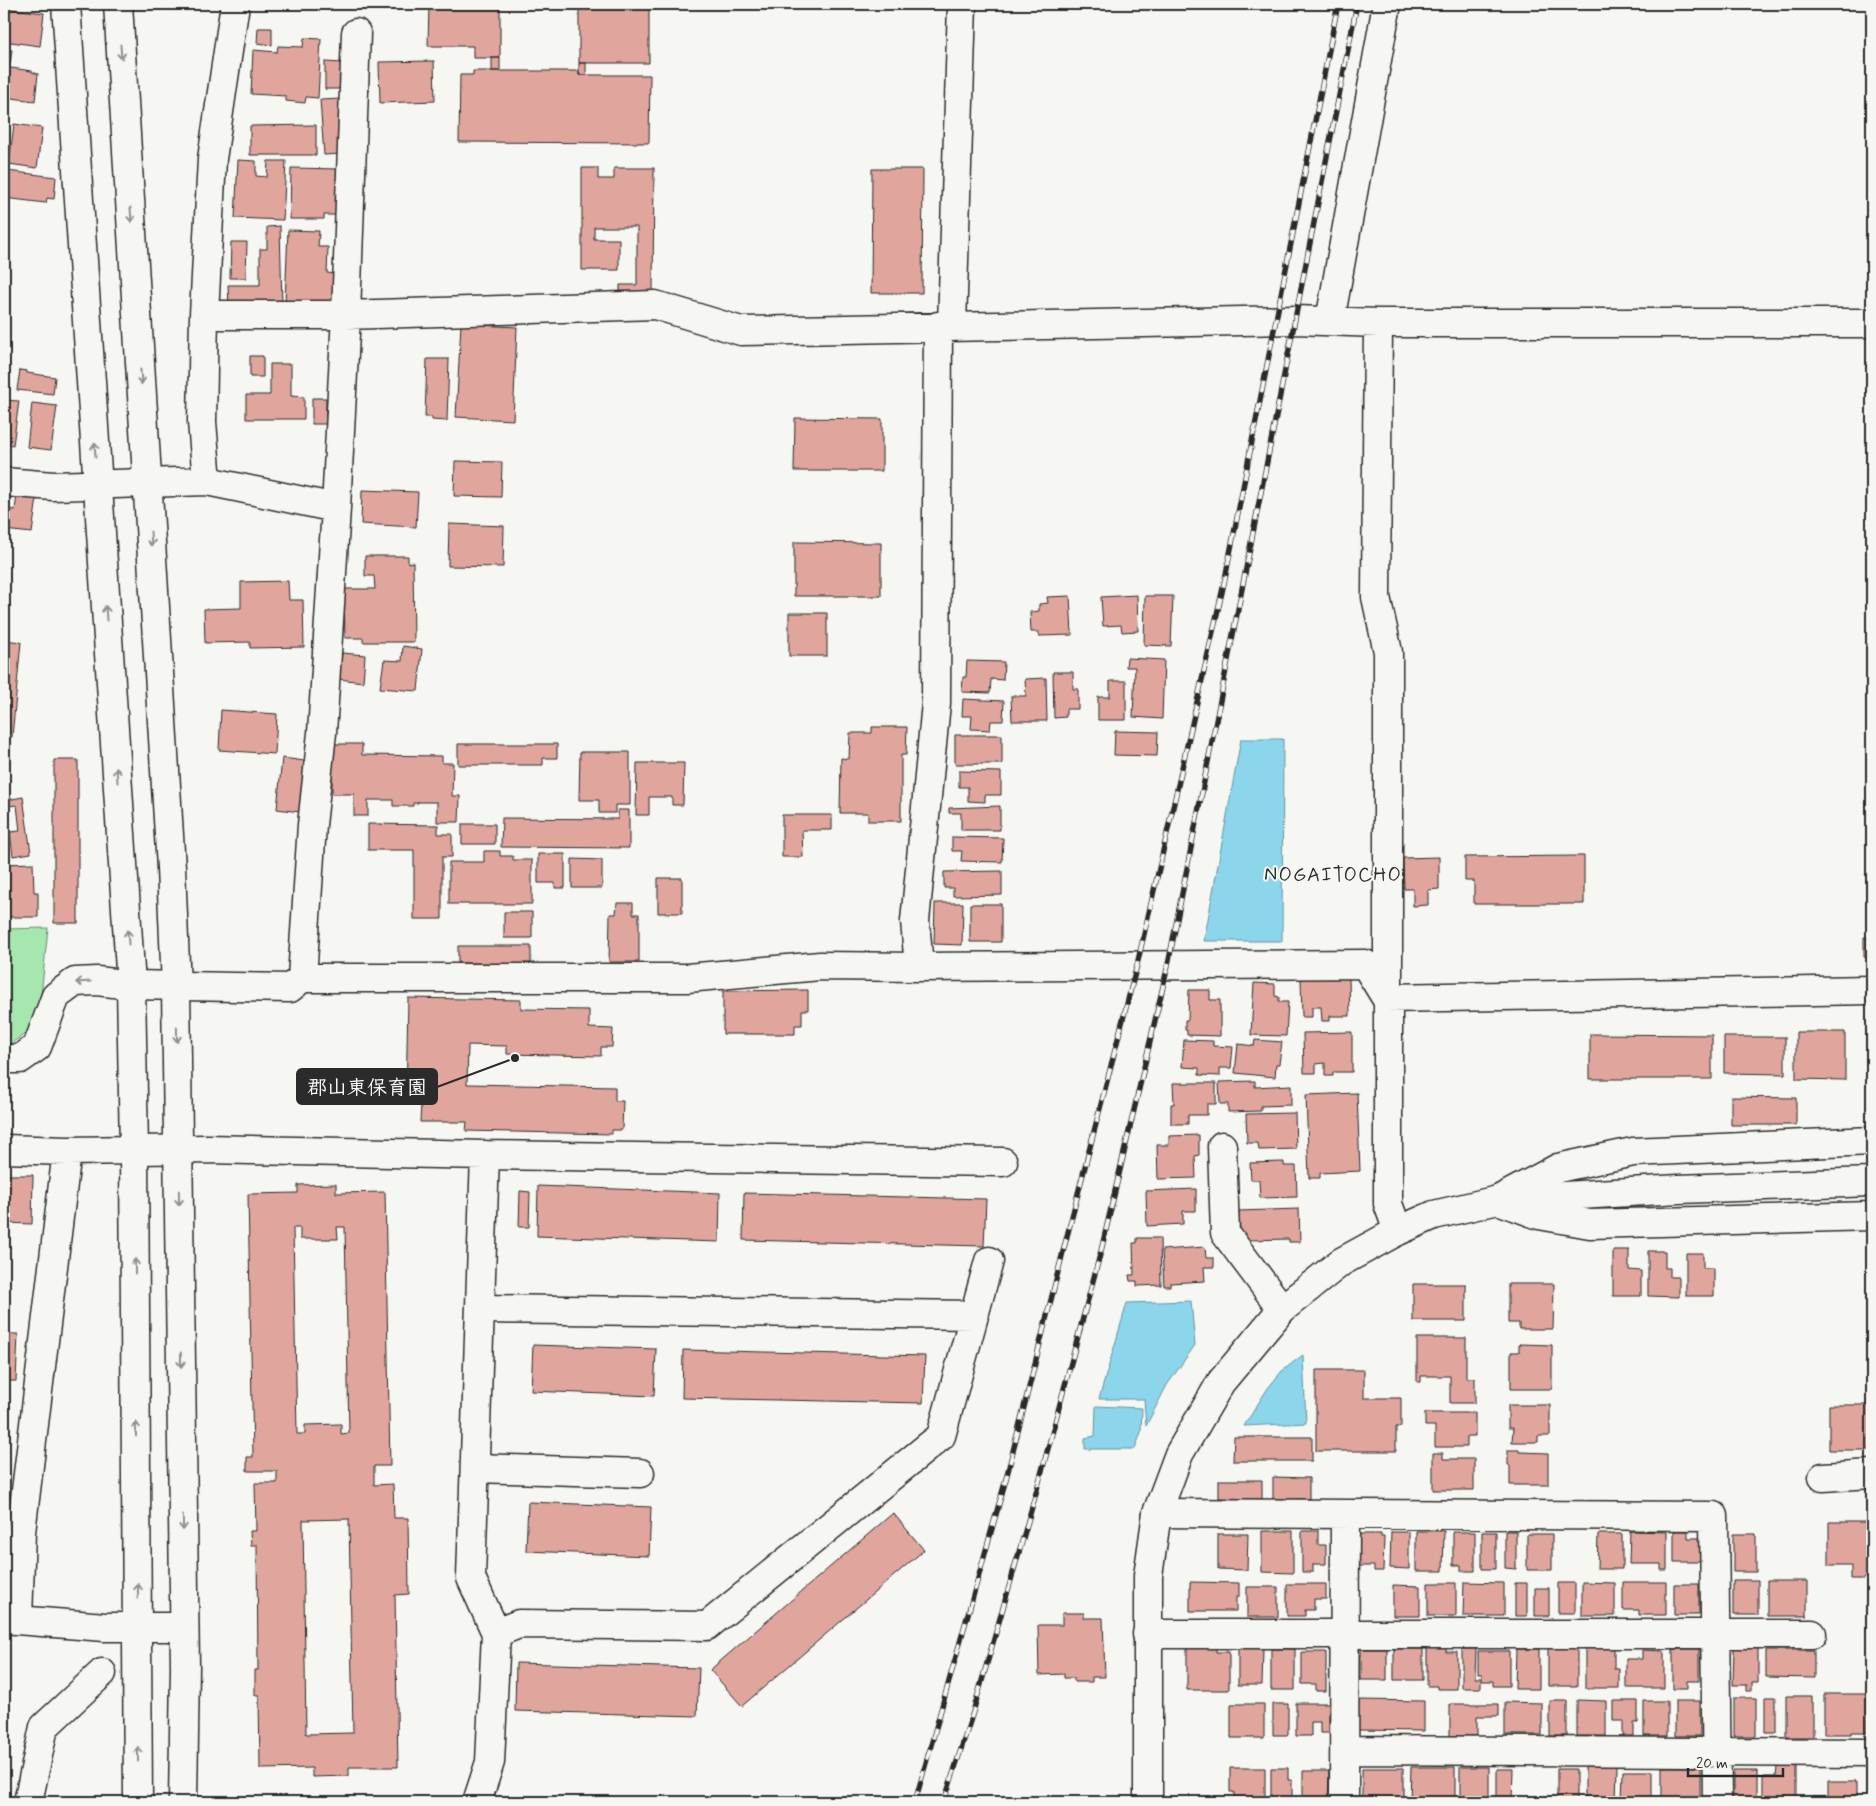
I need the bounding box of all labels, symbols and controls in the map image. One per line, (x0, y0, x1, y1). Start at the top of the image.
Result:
one-way arrow (117, 44, 126, 60)
one-way arrow (127, 206, 136, 222)
one-way arrow (137, 369, 146, 385)
one-way arrow (91, 443, 100, 459)
one-way arrow (147, 531, 156, 547)
one-way arrow (102, 605, 111, 621)
one-way arrow (112, 767, 121, 783)
district label: NOGAITOCHO (1264, 862, 1402, 889)
one-way arrow (123, 929, 132, 945)
one-way arrow (75, 977, 91, 987)
one-way arrow (172, 1027, 182, 1043)
callout: 郡山東保育園 (297, 1069, 437, 1104)
text: 郡山東保育園 (307, 1075, 427, 1102)
one-way arrow (174, 1189, 184, 1205)
one-way arrow (130, 1258, 140, 1274)
one-way arrow (176, 1352, 186, 1368)
one-way arrow (131, 1421, 141, 1437)
one-way arrow (178, 1514, 188, 1530)
one-way arrow (133, 1583, 143, 1600)
one-way arrow (133, 1746, 143, 1762)
scale bar (1688, 1746, 1784, 1778)
text: 20 m (1696, 1754, 1728, 1774)

